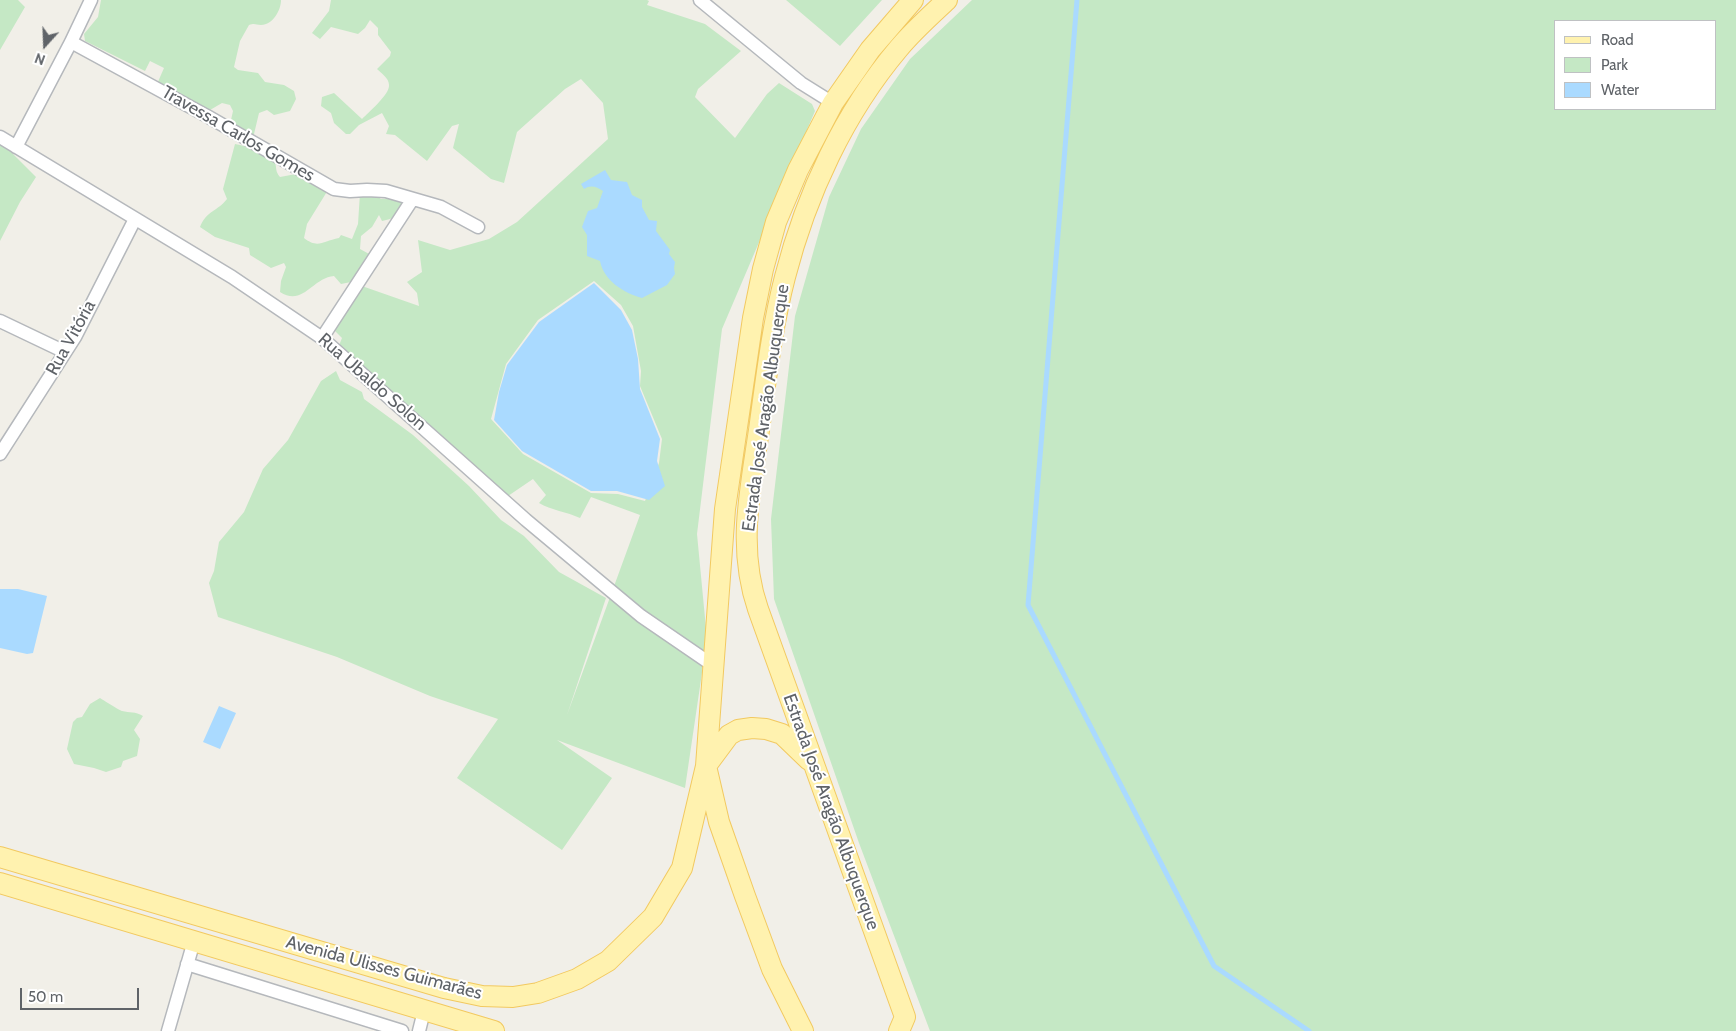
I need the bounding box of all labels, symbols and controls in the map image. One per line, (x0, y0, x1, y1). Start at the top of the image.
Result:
north arrow (20, 20, 70, 70)
legend (1554, 20, 1716, 110)
text: Road (1601, 31, 1634, 49)
text: N (32, 49, 48, 69)
text: Park (1601, 56, 1628, 74)
street label: Travessa Carlos Gomes (158, 81, 318, 187)
text: Water (1601, 81, 1639, 99)
street label: Estrada José Aragão Albuquerque (738, 283, 794, 533)
street label: Rua Vitória (42, 297, 100, 379)
street label: Rua Ubaldo Solon (313, 329, 431, 435)
street label: Estrada José Aragão Albuquerque (778, 691, 884, 933)
street label: Avenida Ulisses Guimarães (284, 931, 484, 1005)
scale bar (22, 978, 141, 1010)
text: 50 m (28, 988, 63, 1006)

